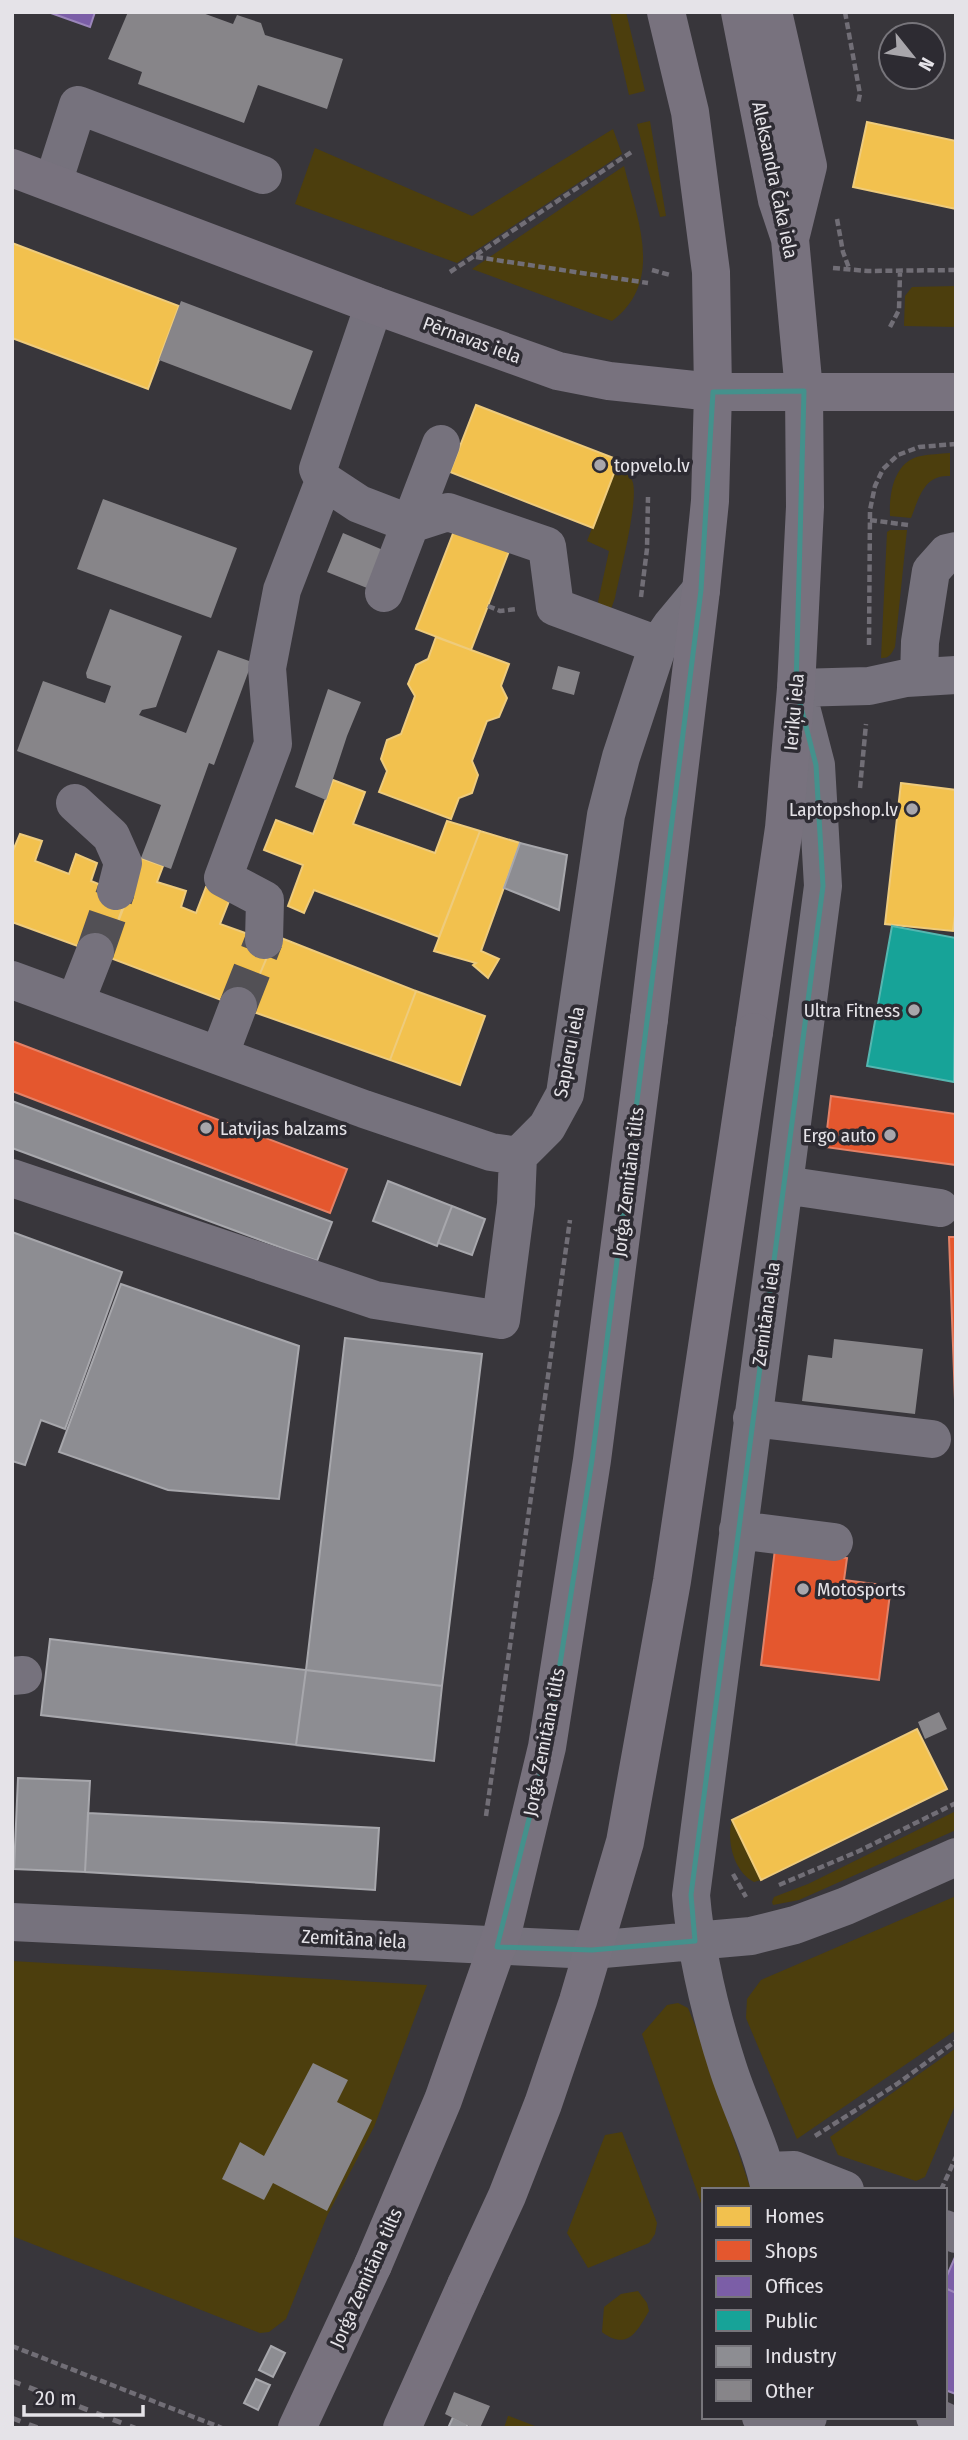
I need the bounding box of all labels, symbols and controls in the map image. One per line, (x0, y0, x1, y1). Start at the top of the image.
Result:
north arrow (877, 21, 947, 91)
text: N (913, 54, 939, 75)
street label: Aleksandra Čaka iela (747, 99, 803, 261)
street label: Pērnavas iela (420, 312, 524, 368)
place label: topvelo.lv (614, 454, 690, 477)
marker: topvelo.lv (592, 457, 608, 473)
street label: Ieriķu iela (779, 672, 809, 752)
place label: Laptopshop.lv (789, 798, 899, 821)
marker: Laptopshop.lv (904, 801, 920, 817)
place label: Ultra Fitness (804, 999, 900, 1022)
marker: Ultra Fitness (906, 1002, 922, 1018)
street label: Sapieru iela (549, 1004, 589, 1100)
street label: Jorģa Zemitāna tilts (607, 1106, 649, 1258)
place label: Latvijas balzams (220, 1117, 347, 1140)
marker: Latvijas balzams (198, 1120, 214, 1136)
place label: Ergo auto (803, 1124, 876, 1147)
marker: Ergo auto (882, 1127, 898, 1143)
street label: Zemitāna iela (747, 1260, 785, 1368)
place label: Motosports (817, 1578, 906, 1601)
marker: Motosports (795, 1581, 811, 1597)
street label: Jorģa Zemitāna tilts (518, 1666, 570, 1818)
street label: Zemitāna iela (301, 1925, 407, 1953)
legend (702, 2188, 947, 2419)
text: Homes (765, 2203, 824, 2229)
street label: Jorģa Zemitāna tilts (325, 2204, 407, 2352)
text: Shops (765, 2238, 818, 2264)
text: Offices (765, 2273, 824, 2299)
text: Public (765, 2308, 817, 2334)
text: Industry (765, 2343, 837, 2369)
scale bar (24, 2374, 144, 2418)
text: Other (765, 2378, 814, 2404)
text: 20 m (35, 2385, 76, 2411)

